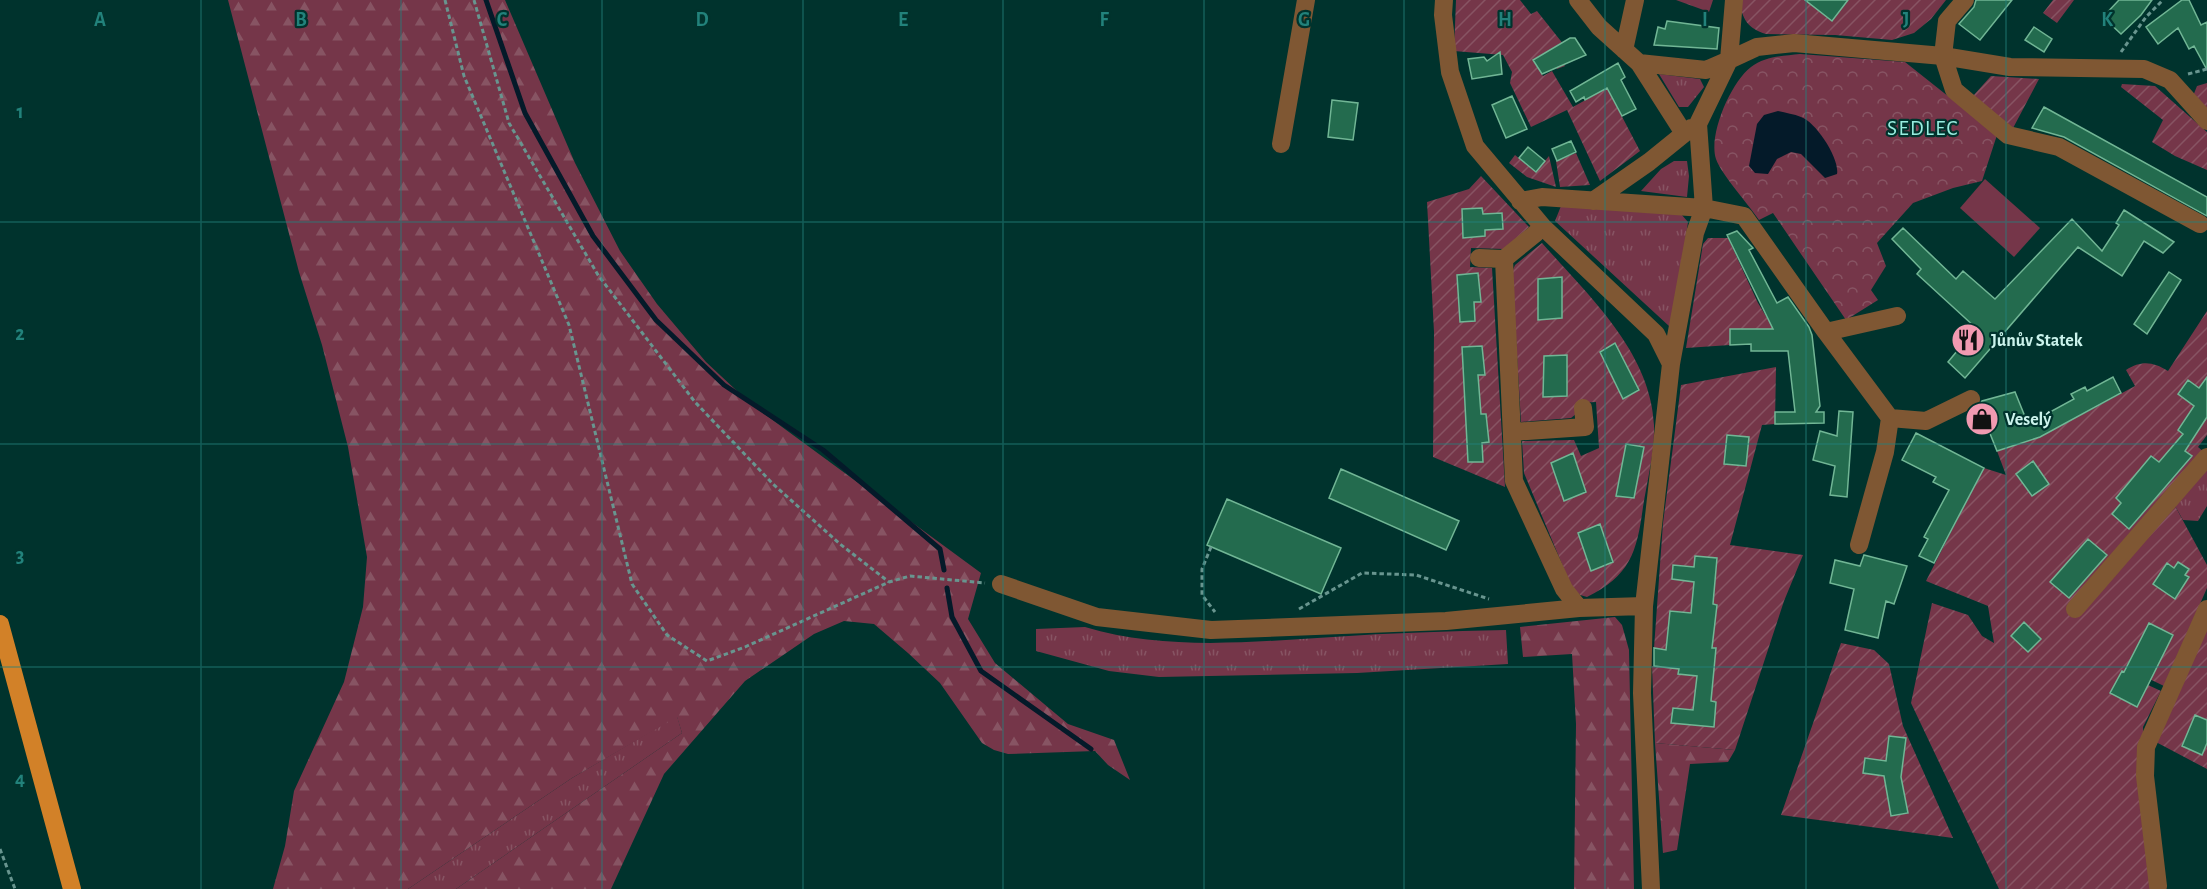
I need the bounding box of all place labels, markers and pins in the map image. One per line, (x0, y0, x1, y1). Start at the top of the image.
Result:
restaurant icon: Jůnův Statek (1950, 322, 1986, 358)
place label: Jůnův Statek (1991, 332, 2083, 350)
shop icon: Veselý (1964, 401, 2000, 437)
place label: Veselý (2005, 411, 2052, 429)

